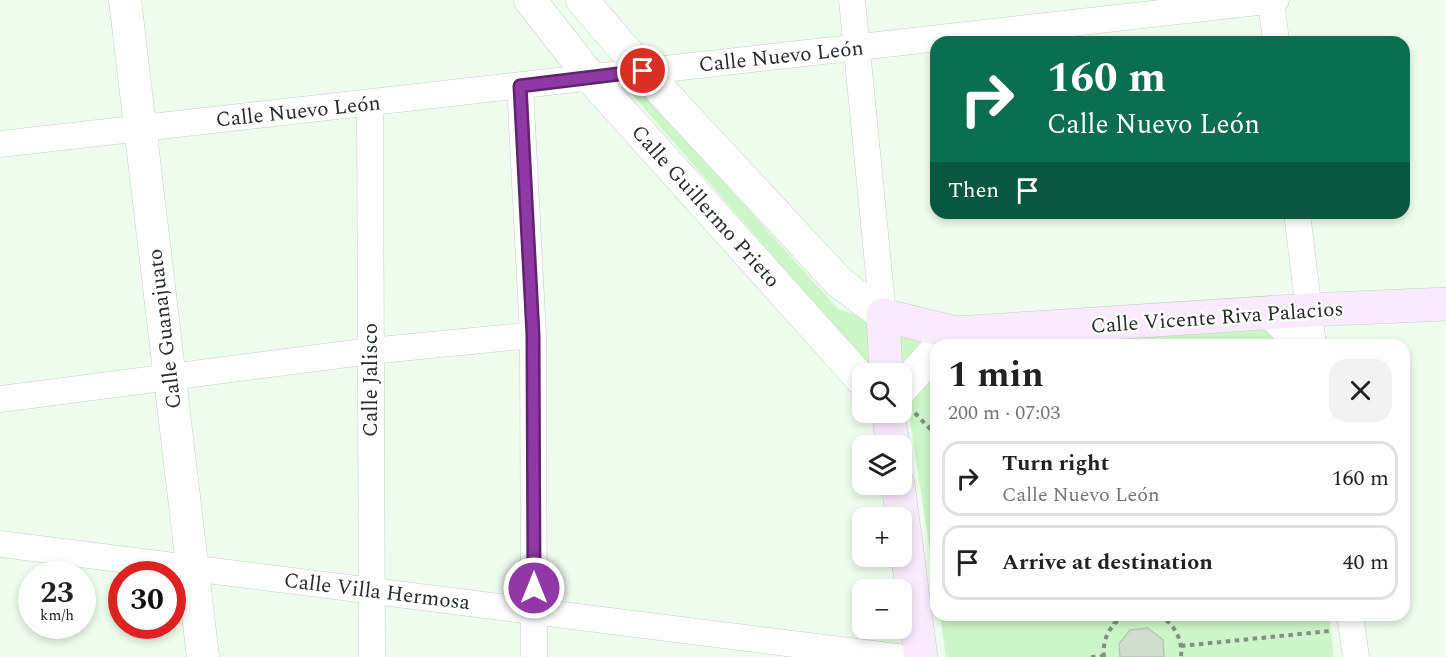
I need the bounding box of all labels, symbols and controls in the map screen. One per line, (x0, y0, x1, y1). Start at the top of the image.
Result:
street label: Calle Nuevo León (697, 32, 865, 82)
pin (617, 45, 668, 96)
text: 160 m (1047, 47, 1166, 110)
icon: arrive (626, 54, 659, 87)
icon: right (948, 60, 1026, 138)
street label: Calle Nuevo León (214, 87, 382, 137)
text: Calle Nuevo León (1047, 104, 1260, 146)
street label: Calle Guillermo Prieto (623, 118, 787, 295)
text: Then (948, 174, 999, 207)
icon: arrive (1011, 174, 1044, 207)
street label: Calle Guanajuato (139, 247, 191, 411)
street label: Calle Vicente Riva Palacios (1090, 293, 1345, 343)
street label: Calle Jalisco (355, 323, 387, 437)
text: 1 min (948, 348, 1044, 403)
button: close (1329, 359, 1392, 422)
map controls (852, 363, 912, 639)
button: search (852, 363, 912, 423)
text: 200 m · 07:03 (948, 398, 1060, 428)
button: layers (852, 435, 912, 495)
text: Turn right (1002, 447, 1109, 480)
icon: right (951, 462, 984, 495)
text: 160 m (1332, 462, 1389, 495)
text: Calle Nuevo León (1002, 480, 1160, 510)
button: + (852, 507, 912, 567)
icon: arrive (951, 546, 984, 579)
text: Arrive at destination (1002, 546, 1213, 579)
text: 40 m (1343, 546, 1389, 579)
position arrow (502, 556, 566, 620)
speed limit sign: 30 (108, 561, 186, 639)
street label: Calle Villa Hermosa (282, 565, 473, 619)
text: 23 (40, 570, 74, 616)
button: − (852, 579, 912, 639)
text: km/h (40, 604, 74, 627)

